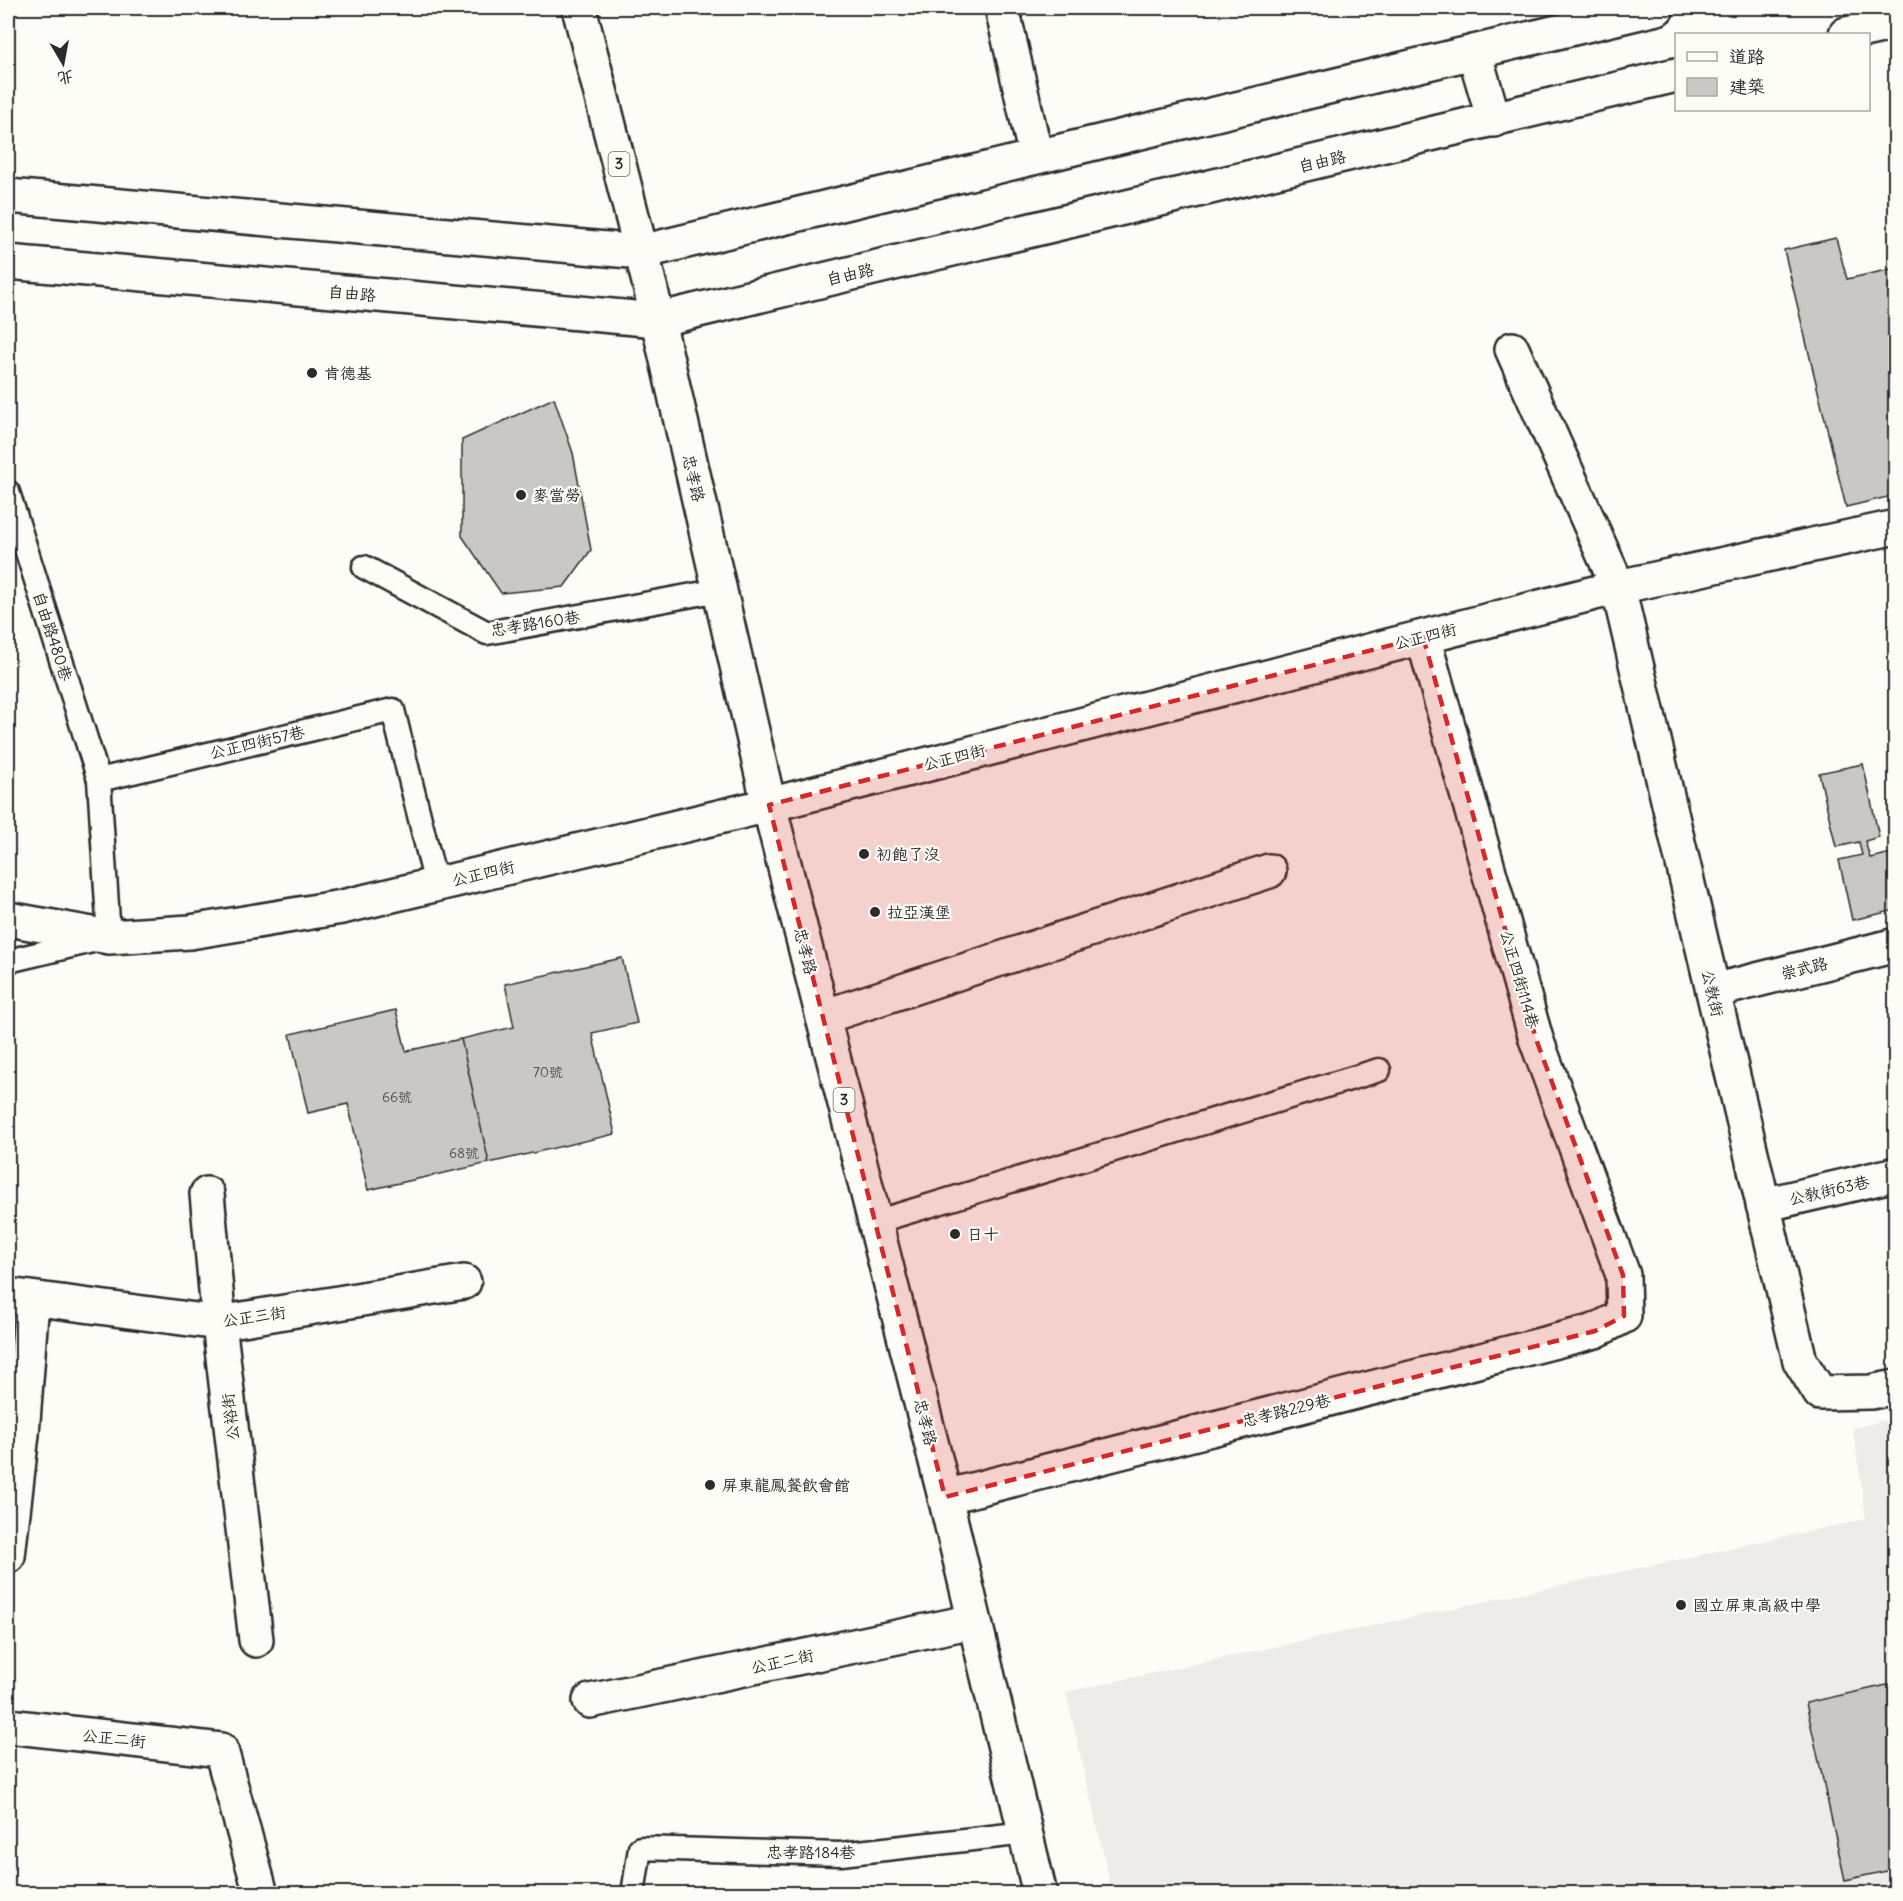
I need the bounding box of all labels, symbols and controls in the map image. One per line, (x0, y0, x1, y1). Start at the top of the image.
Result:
north arrow (33, 33, 93, 93)
legend (1675, 33, 1870, 111)
text: 道路 (1729, 45, 1765, 68)
text: 北 (56, 67, 75, 89)
text: 建築 (1729, 75, 1765, 98)
street label: 自由路 (1296, 146, 1348, 176)
road number: 3 (608, 152, 630, 176)
street label: 自由路 (824, 259, 876, 289)
street label: 自由路 (327, 281, 377, 305)
place label: 肯德基 (324, 363, 372, 383)
marker: 肯德基 (305, 366, 319, 380)
street label: 忠孝路 (679, 452, 709, 504)
place label: 麥當勞 (533, 485, 581, 505)
marker: 麥當勞 (514, 488, 528, 502)
street label: 自由路480巷 (29, 589, 77, 683)
street label: 忠孝路160巷 (489, 606, 581, 640)
street label: 公正四街 (1392, 619, 1458, 653)
street label: 公正四街57巷 (207, 721, 307, 763)
street label: 公正四街 (921, 740, 987, 774)
place label: 初飽了沒 (876, 844, 940, 864)
marker: 初飽了沒 (857, 847, 871, 861)
street label: 公正四街 (450, 856, 516, 890)
place label: 拉亞漢堡 (887, 902, 951, 922)
marker: 拉亞漢堡 (868, 905, 882, 919)
street label: 忠孝路 (790, 925, 822, 977)
street label: 公正四街114巷 (1496, 927, 1544, 1031)
street label: 崇武路 (1778, 952, 1830, 984)
street label: 公教街 (1698, 967, 1728, 1019)
house number: 70號 (533, 1063, 563, 1081)
house number: 66號 (382, 1088, 412, 1106)
road number: 3 (834, 1088, 854, 1112)
house number: 68號 (449, 1144, 479, 1162)
street label: 公教街63巷 (1787, 1171, 1871, 1209)
place label: 日十 (967, 1224, 999, 1244)
marker: 日十 (948, 1227, 962, 1241)
street label: 公正三街 (221, 1302, 287, 1330)
street label: 忠孝路229巷 (1240, 1389, 1332, 1431)
street label: 公裕街 (217, 1392, 243, 1442)
street label: 忠孝路 (910, 1396, 942, 1448)
place label: 屏東龍鳳餐飲會館 (722, 1475, 850, 1495)
marker: 屏東龍鳳餐飲會館 (703, 1478, 717, 1492)
place label: 國立屏東高級中學 (1693, 1595, 1821, 1615)
marker: 國立屏東高級中學 (1674, 1598, 1688, 1612)
street label: 公正二街 (749, 1645, 815, 1677)
street label: 公正二街 (81, 1725, 147, 1751)
street label: 忠孝路184巷 (767, 1842, 855, 1862)

